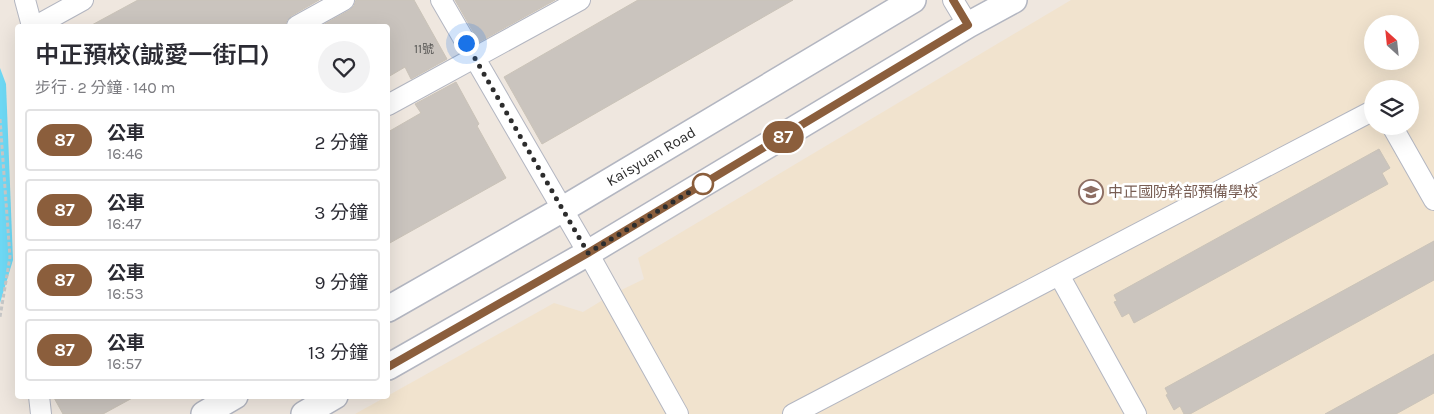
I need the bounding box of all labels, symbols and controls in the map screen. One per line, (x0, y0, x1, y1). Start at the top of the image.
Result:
north arrow (1364, 15, 1419, 70)
map controls (1364, 15, 1419, 135)
your location (454, 31, 479, 56)
text: 中正預校(誠愛一街口) (35, 41, 270, 69)
button: heart (318, 41, 370, 93)
house number: 11號 (414, 42, 434, 56)
text: 步行 · 2 分鐘 · 140 m (35, 78, 175, 97)
button: layers (1364, 80, 1419, 135)
line badge: 87 (760, 121, 806, 153)
text: 公車 (107, 122, 145, 144)
street label: Kaisyuan Road (603, 123, 699, 190)
text: 87 (773, 126, 793, 148)
text: 87 (54, 129, 75, 151)
text: 2 分鐘 (314, 132, 368, 154)
text: 16:46 (107, 144, 143, 163)
unlabelled marker (692, 173, 714, 195)
school or university icon: 中正國防幹部預備學校 (1078, 179, 1104, 205)
place label: 中正國防幹部預備學校 (1108, 183, 1258, 201)
text: 公車 (107, 192, 145, 214)
text: 87 (54, 199, 75, 221)
text: 3 分鐘 (314, 202, 368, 224)
text: 16:47 (107, 214, 142, 233)
text: 公車 (107, 262, 145, 284)
text: 87 (54, 269, 75, 291)
text: 9 分鐘 (314, 272, 368, 294)
text: 16:53 (107, 284, 144, 303)
text: 公車 (107, 332, 145, 354)
text: 87 (54, 339, 75, 361)
text: 13 分鐘 (308, 342, 368, 364)
text: 16:57 (107, 354, 142, 373)

